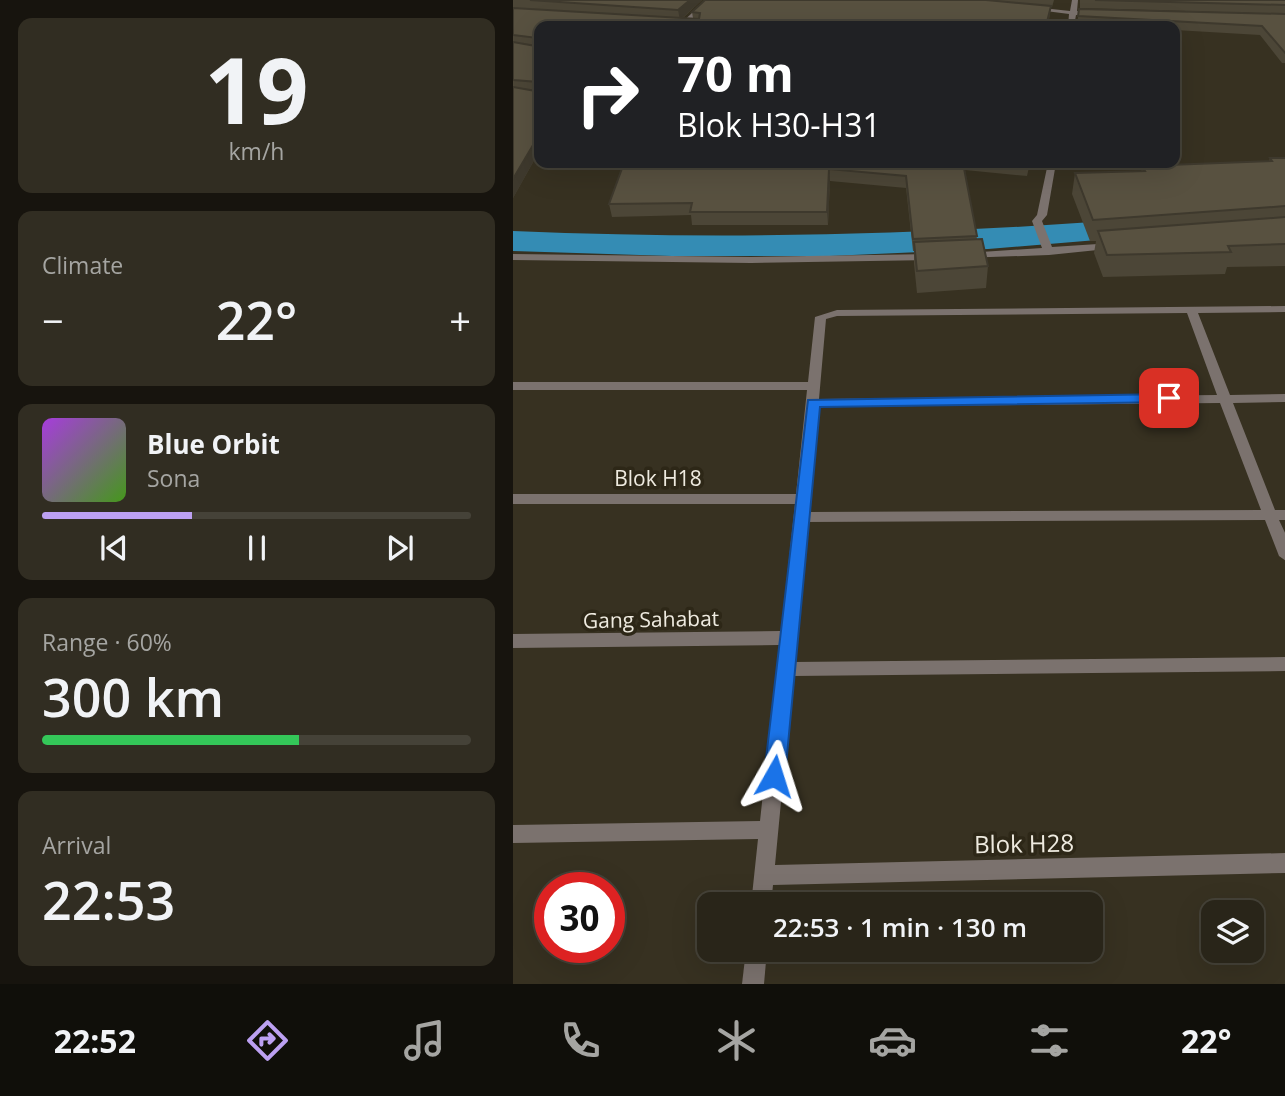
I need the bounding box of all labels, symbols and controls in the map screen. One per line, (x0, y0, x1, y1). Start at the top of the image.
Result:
text: 19 (204, 27, 309, 151)
text: 70 m (677, 40, 794, 106)
icon: right (562, 49, 653, 140)
text: Blok H30-H31 (677, 103, 881, 146)
text: km/h (229, 135, 284, 167)
text: Climate (42, 249, 123, 281)
text: 22° (216, 284, 297, 355)
text: − (42, 294, 64, 346)
text: + (449, 294, 471, 346)
pin (1139, 368, 1199, 428)
icon: arrive (1150, 379, 1188, 417)
text: Blue Orbit (147, 426, 280, 462)
text: Sona (147, 462, 200, 494)
street label: Blok H18 (614, 464, 702, 492)
icon: previous (95, 529, 133, 567)
icon: pause (238, 529, 276, 567)
icon: next (381, 529, 419, 567)
street label: Gang Sahabat (583, 604, 719, 634)
text: Range · 60% (42, 626, 172, 658)
text: 300 km (42, 661, 224, 732)
position arrow (737, 739, 811, 813)
street label: Blok H28 (974, 826, 1074, 860)
text: Arrival (42, 829, 111, 861)
text: 22:53 (42, 864, 175, 935)
speed limit sign: 30 (534, 872, 625, 963)
map controls (1201, 900, 1264, 963)
button: layers (1201, 900, 1264, 963)
text: 22:53 · 1 min · 130 m (773, 909, 1027, 945)
icon: directions (243, 1016, 292, 1065)
icon: music (400, 1016, 449, 1065)
icon: phone (556, 1016, 605, 1065)
icon: climate (712, 1016, 761, 1065)
icon: car (868, 1016, 917, 1065)
icon: filters (1025, 1016, 1074, 1065)
text: 22:52 (54, 1019, 136, 1062)
text: 22° (1181, 1019, 1231, 1062)

